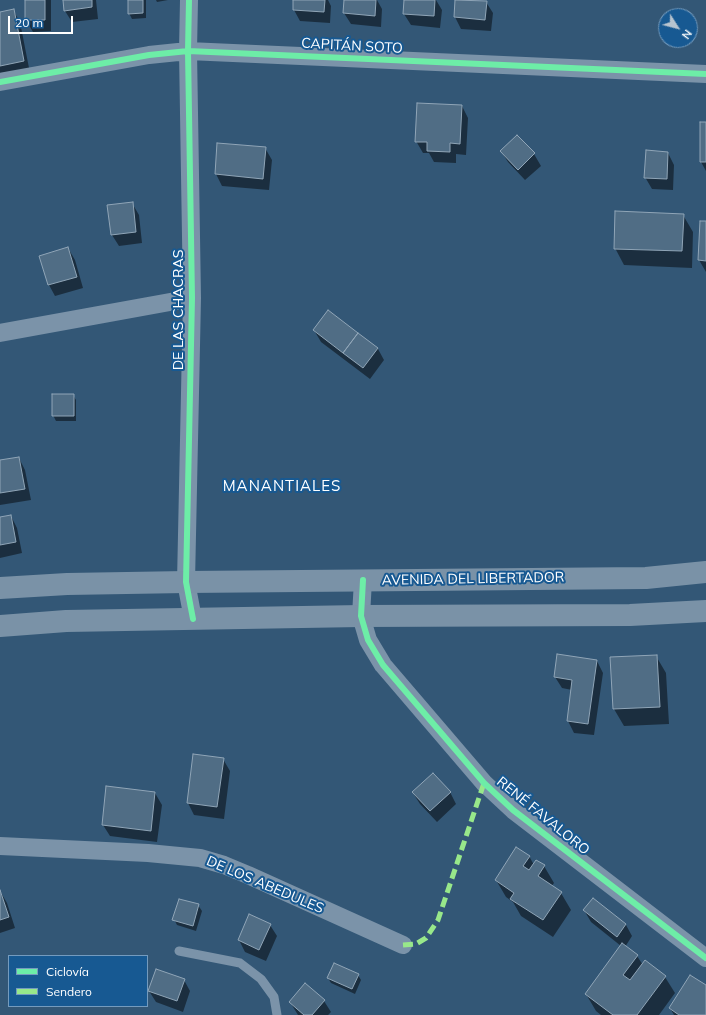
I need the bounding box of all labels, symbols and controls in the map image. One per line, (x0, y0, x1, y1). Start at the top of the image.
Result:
scale bar (10, 8, 75, 34)
north arrow (658, 8, 698, 48)
text: 20 m (15, 15, 43, 30)
text: N (679, 27, 695, 42)
street label: CAPITÁN SOTO (301, 35, 403, 57)
street label: DE LAS CHACRAS (171, 250, 187, 370)
district label: MANANTIALES (223, 477, 341, 495)
street label: AVENIDA DEL LIBERTADOR (381, 569, 565, 589)
street label: RENÉ FAVALORO (493, 773, 593, 859)
street label: DE LOS ABEDULES (204, 853, 326, 917)
legend (8, 955, 148, 1007)
text: Ciclovía (46, 964, 89, 979)
text: Sendero (46, 984, 92, 999)

